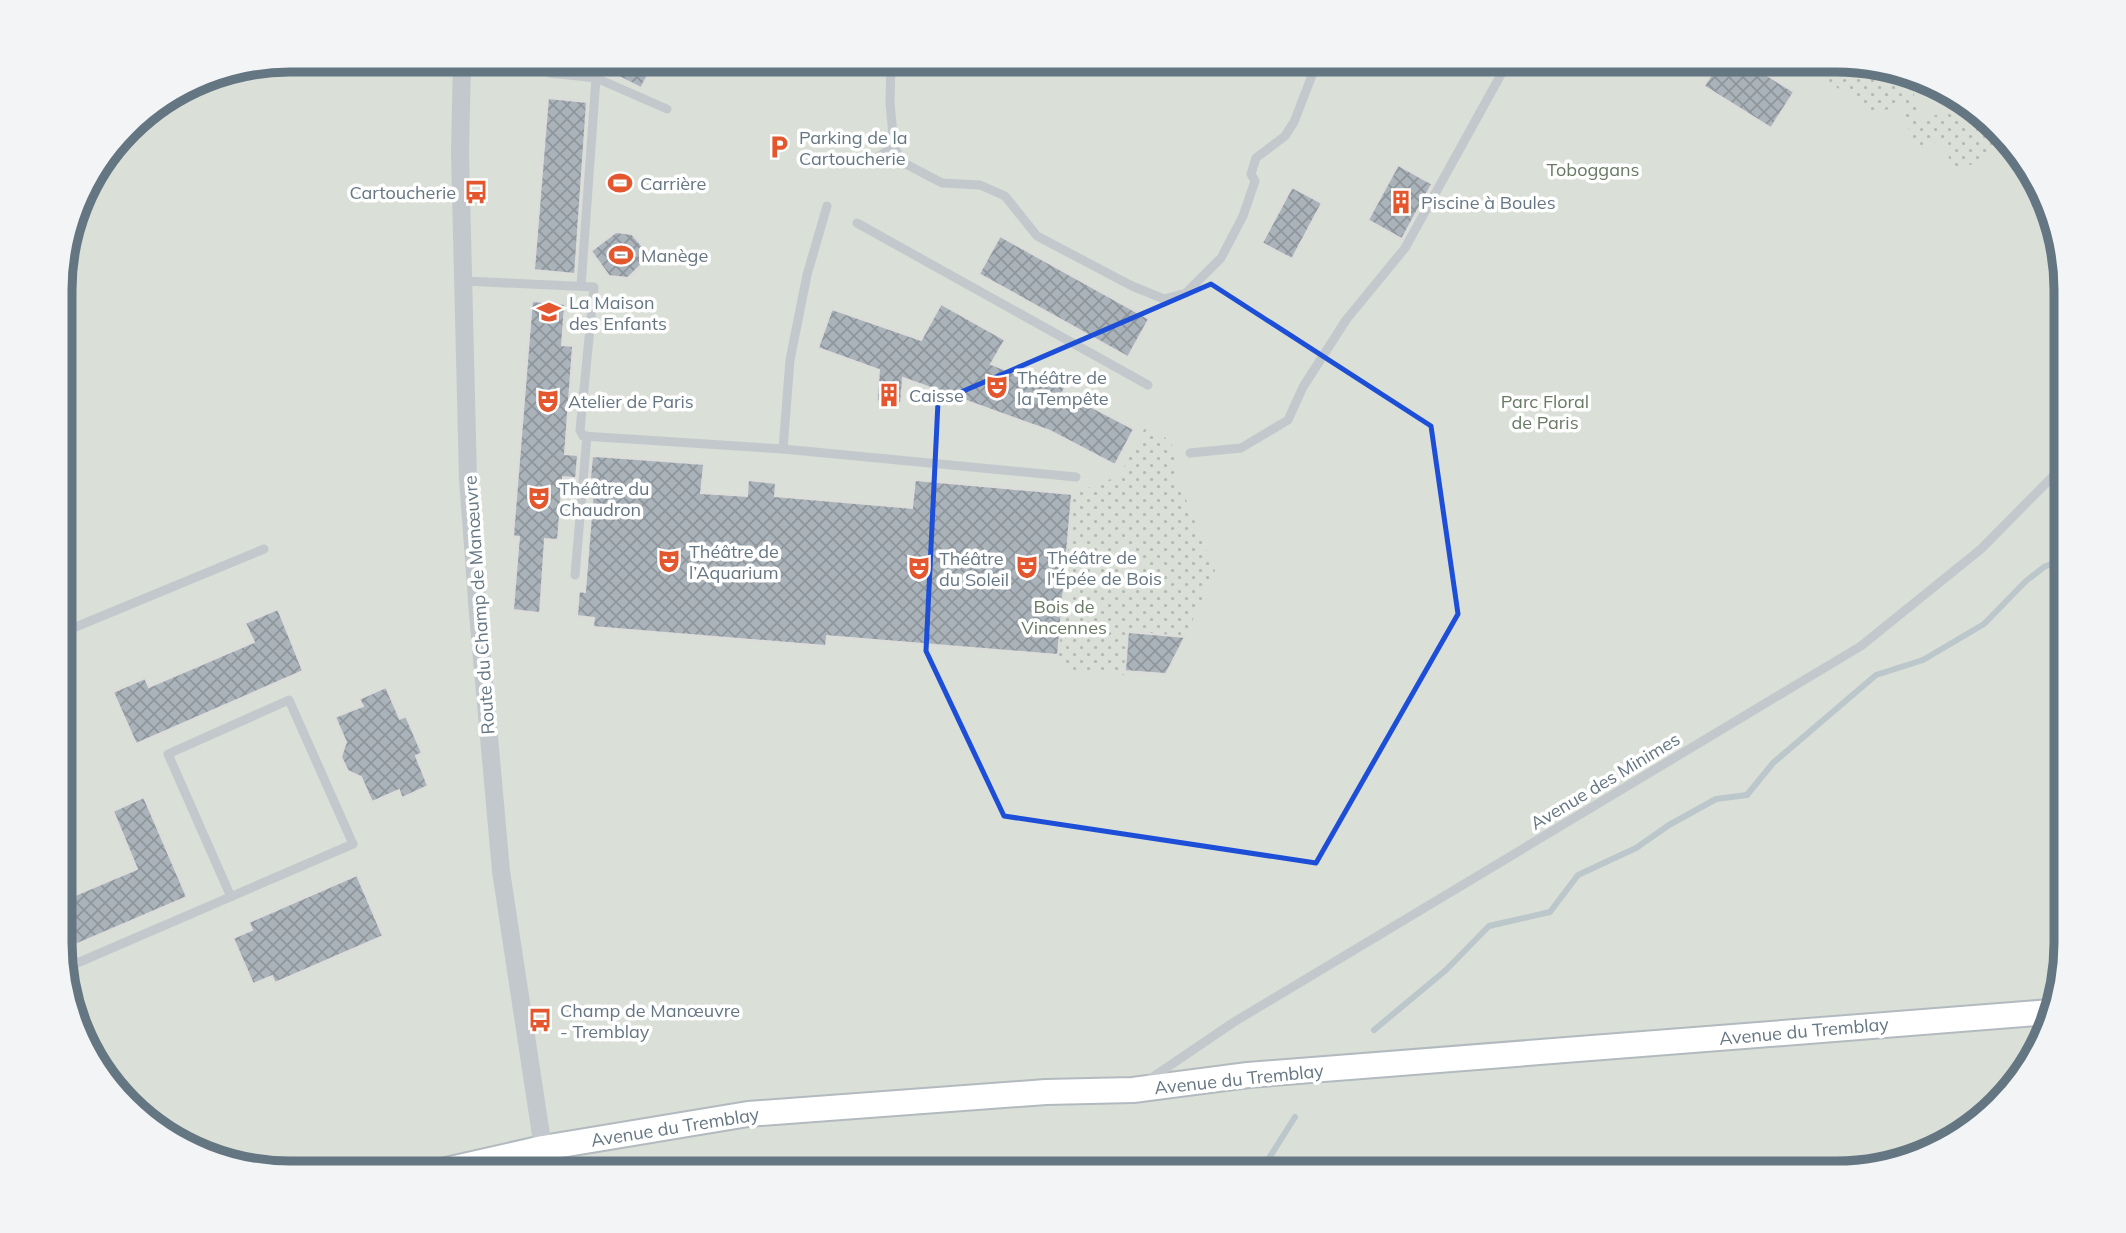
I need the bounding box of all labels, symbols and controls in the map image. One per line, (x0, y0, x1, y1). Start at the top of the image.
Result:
place label: Parking de la Cartoucherie (799, 126, 908, 170)
parking icon: Parking de la Cartoucherie (765, 133, 793, 161)
park label: Toboggans (1547, 158, 1639, 181)
sports icon: Carrière (606, 169, 634, 197)
place label: Carrière (640, 172, 706, 195)
bus stop icon: Cartoucherie (462, 178, 490, 206)
place label: Cartoucherie (349, 181, 456, 204)
building icon: Piscine à Boules (1387, 188, 1415, 216)
place label: Piscine à Boules (1421, 191, 1556, 214)
sports icon: Manège (607, 241, 635, 269)
place label: Manège (641, 244, 708, 267)
place label: La Maison des Enfants (569, 291, 667, 335)
school or university icon: La Maison des Enfants (535, 298, 563, 326)
place label: Théâtre de la Tempête (1017, 366, 1108, 410)
theatre icon: Théâtre de la Tempête (983, 373, 1011, 401)
building icon: Caisse (875, 381, 903, 409)
place label: Caisse (909, 384, 964, 407)
theatre icon: Atelier de Paris (534, 387, 562, 415)
place label: Atelier de Paris (568, 390, 694, 413)
park label: Parc Floral de Paris (1501, 390, 1589, 434)
street label: Route du Champ de Manœuvre (458, 475, 500, 735)
place label: Théâtre du Chaudron (559, 477, 649, 521)
theatre icon: Théâtre du Chaudron (525, 484, 553, 512)
place label: Théâtre de l’Aquarium (689, 540, 779, 584)
place label: Théâtre de l'Épée de Bois (1047, 546, 1162, 590)
theatre icon: Théâtre de l’Aquarium (655, 547, 683, 575)
place label: Théâtre du Soleil (939, 547, 1009, 591)
theatre icon: Théâtre de l'Épée de Bois (1013, 553, 1041, 581)
theatre icon: Théâtre du Soleil (905, 554, 933, 582)
park label: Bois de Vincennes (1021, 595, 1107, 639)
street label: Avenue des Minimes (1526, 727, 1684, 835)
place label: Champ de Manœuvre - Tremblay (560, 999, 740, 1043)
bus stop icon: Champ de Manœuvre - Tremblay (526, 1006, 554, 1034)
street label: Avenue du Tremblay (1718, 1012, 1890, 1050)
street label: Avenue du Tremblay (1153, 1059, 1325, 1099)
street label: Avenue du Tremblay (589, 1102, 761, 1152)

